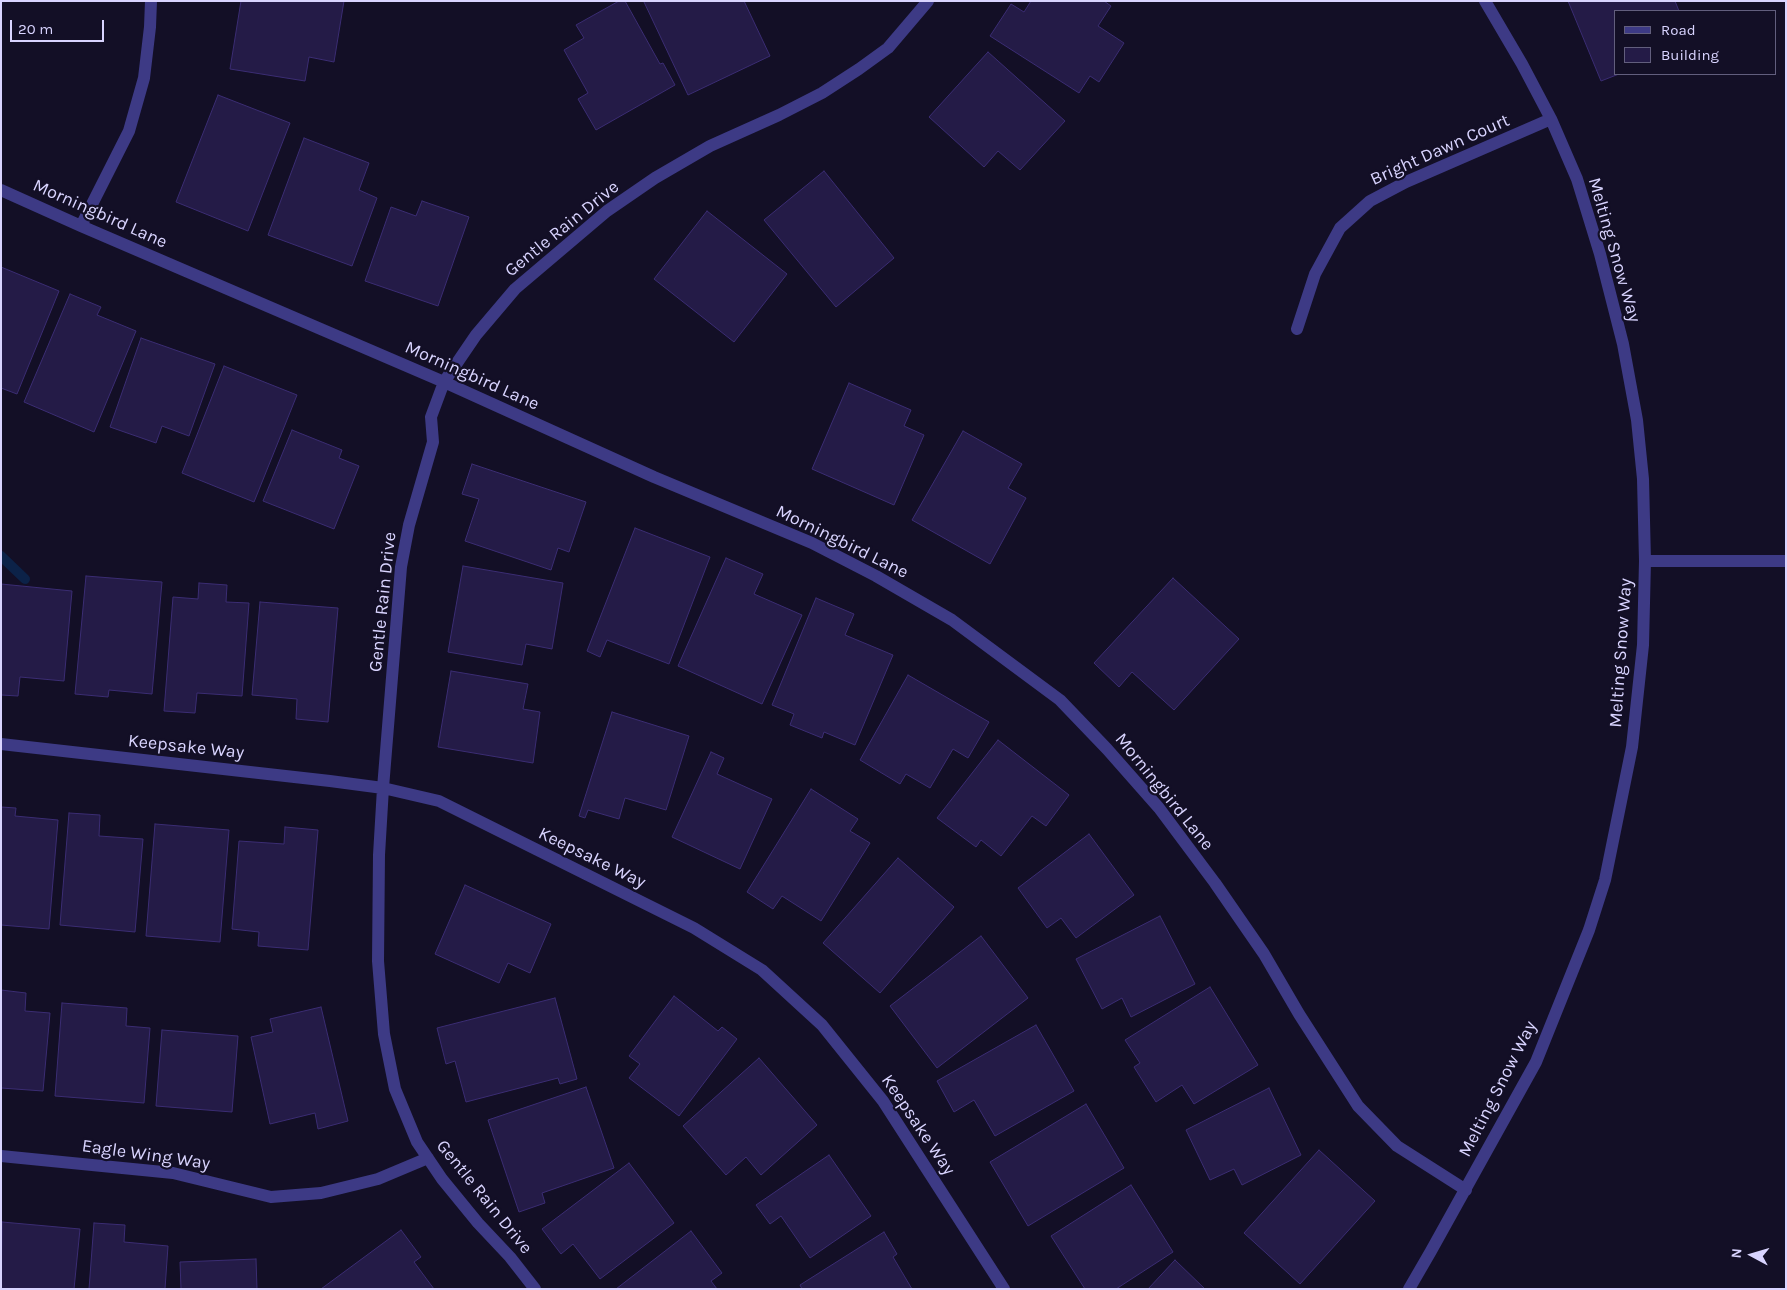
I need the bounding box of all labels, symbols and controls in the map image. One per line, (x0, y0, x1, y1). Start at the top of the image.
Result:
scale bar (12, 10, 106, 42)
legend (1614, 10, 1777, 75)
text: 20 m (18, 20, 53, 38)
text: Road (1661, 21, 1696, 39)
text: Building (1661, 46, 1719, 64)
street label: Bright Dawn Court (1367, 110, 1513, 190)
street label: Morningbird Lane (29, 175, 171, 253)
street label: Melting Snow Way (1583, 175, 1645, 325)
street label: Gentle Rain Drive (501, 176, 623, 282)
street label: Morningbird Lane (401, 337, 543, 415)
street label: Morningbird Lane (772, 501, 912, 583)
street label: Gentle Rain Drive (365, 531, 401, 673)
street label: Melting Snow Way (1605, 578, 1637, 728)
street label: Morningbird Lane (1110, 729, 1218, 855)
street label: Keepsake Way (127, 730, 245, 764)
street label: Keepsake Way (535, 823, 649, 893)
street label: Melting Snow Way (1454, 1017, 1542, 1161)
street label: Keepsake Way (876, 1071, 960, 1179)
street label: Eagle Wing Way (80, 1135, 212, 1175)
street label: Gentle Rain Drive (431, 1136, 537, 1258)
north arrow (1727, 1230, 1777, 1280)
text: N (1728, 1248, 1746, 1259)

